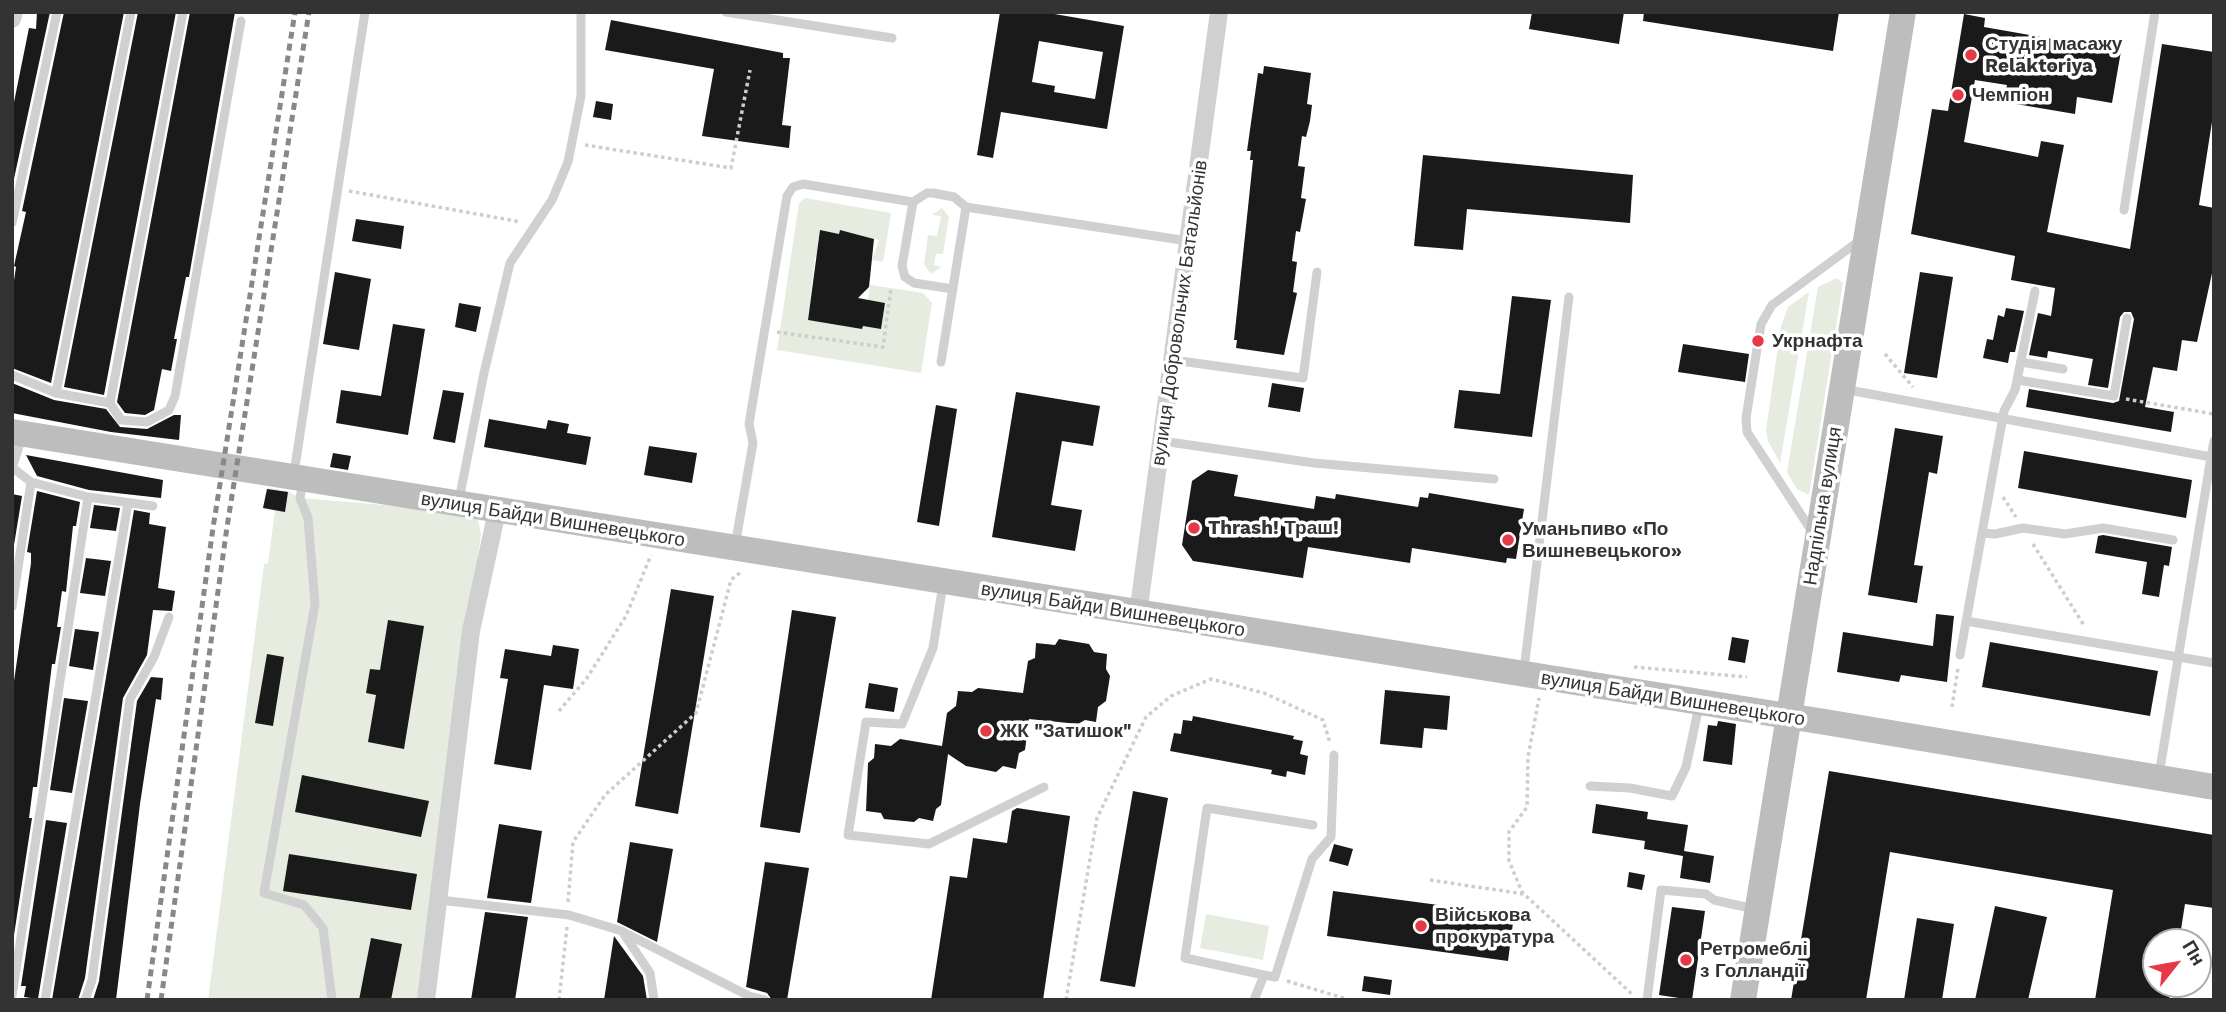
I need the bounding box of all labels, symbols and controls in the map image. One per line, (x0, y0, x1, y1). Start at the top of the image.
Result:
place label: Студія масажу Relaktoriya (1985, 33, 2122, 77)
marker: Студія масажу Relaktoriya (1963, 47, 1979, 63)
place label: Чемпіон (1972, 84, 2050, 106)
marker: Чемпіон (1950, 87, 1966, 103)
street label: вулиця Добровольчих Батальйонів (1147, 159, 1213, 467)
place label: Укрнафта (1772, 330, 1863, 352)
marker: Укрнафта (1750, 333, 1766, 349)
street label: Надпільна вулиця (1799, 425, 1847, 587)
street label: вулиця Байди Вишневецького (419, 488, 687, 552)
place label: Thrash! Траш! (1208, 517, 1339, 539)
place label: Уманьпиво «По Вишневецького» (1522, 518, 1682, 562)
marker: Thrash! Траш! (1186, 520, 1202, 536)
marker: Уманьпиво «По Вишневецького» (1500, 532, 1516, 548)
street label: вулиця Байди Вишневецького (979, 578, 1247, 642)
street label: вулиця Байди Вишневецького (1539, 667, 1807, 731)
place label: ЖК "Затишок" (1000, 720, 1132, 742)
marker: ЖК "Затишок" (978, 723, 994, 739)
place label: Військова прокуратура (1435, 904, 1554, 948)
marker: Військова прокуратура (1413, 918, 1429, 934)
north arrow (2142, 928, 2212, 998)
text: Пн (2177, 936, 2210, 970)
place label: Ретромеблі з Голландії (1700, 938, 1808, 982)
marker: Ретромеблі з Голландії (1678, 952, 1694, 968)

